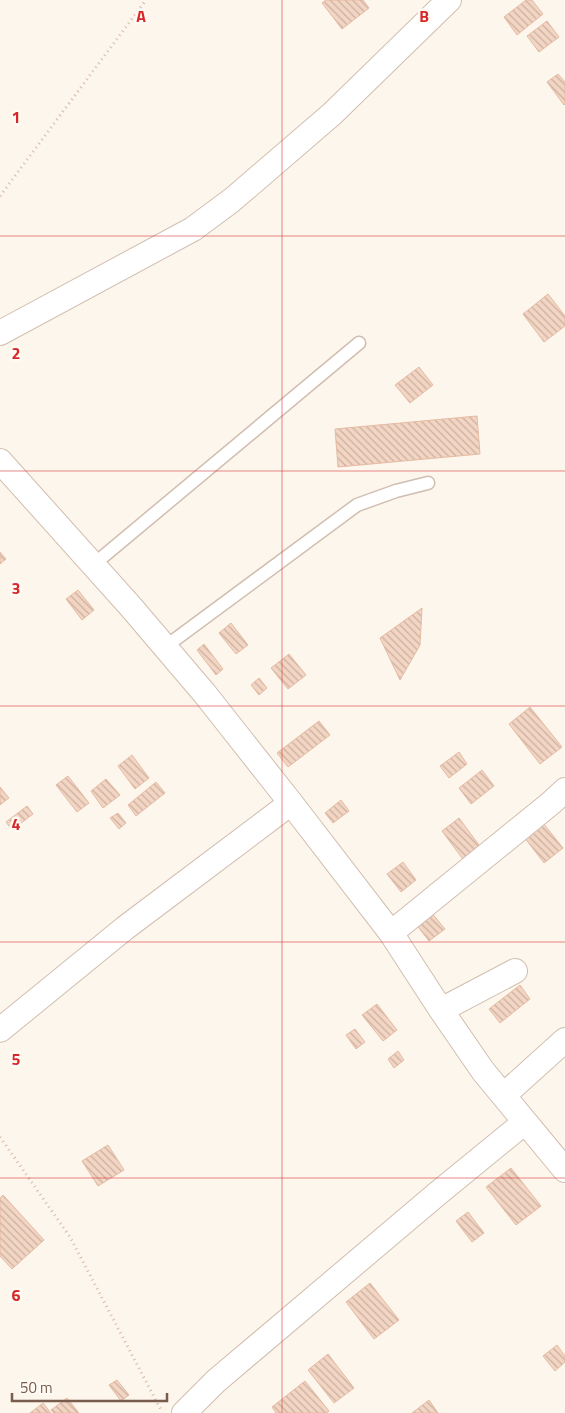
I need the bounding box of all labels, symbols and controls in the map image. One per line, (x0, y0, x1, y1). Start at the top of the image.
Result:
text: A (136, 4, 146, 28)
text: B (419, 4, 429, 28)
text: 1 (12, 105, 20, 129)
text: 2 (12, 341, 20, 365)
text: 3 (12, 576, 20, 600)
text: 4 (12, 812, 21, 836)
text: 5 (12, 1047, 21, 1071)
text: 6 (12, 1283, 21, 1307)
scale bar (12, 1370, 168, 1402)
text: 50 m (20, 1376, 53, 1399)

